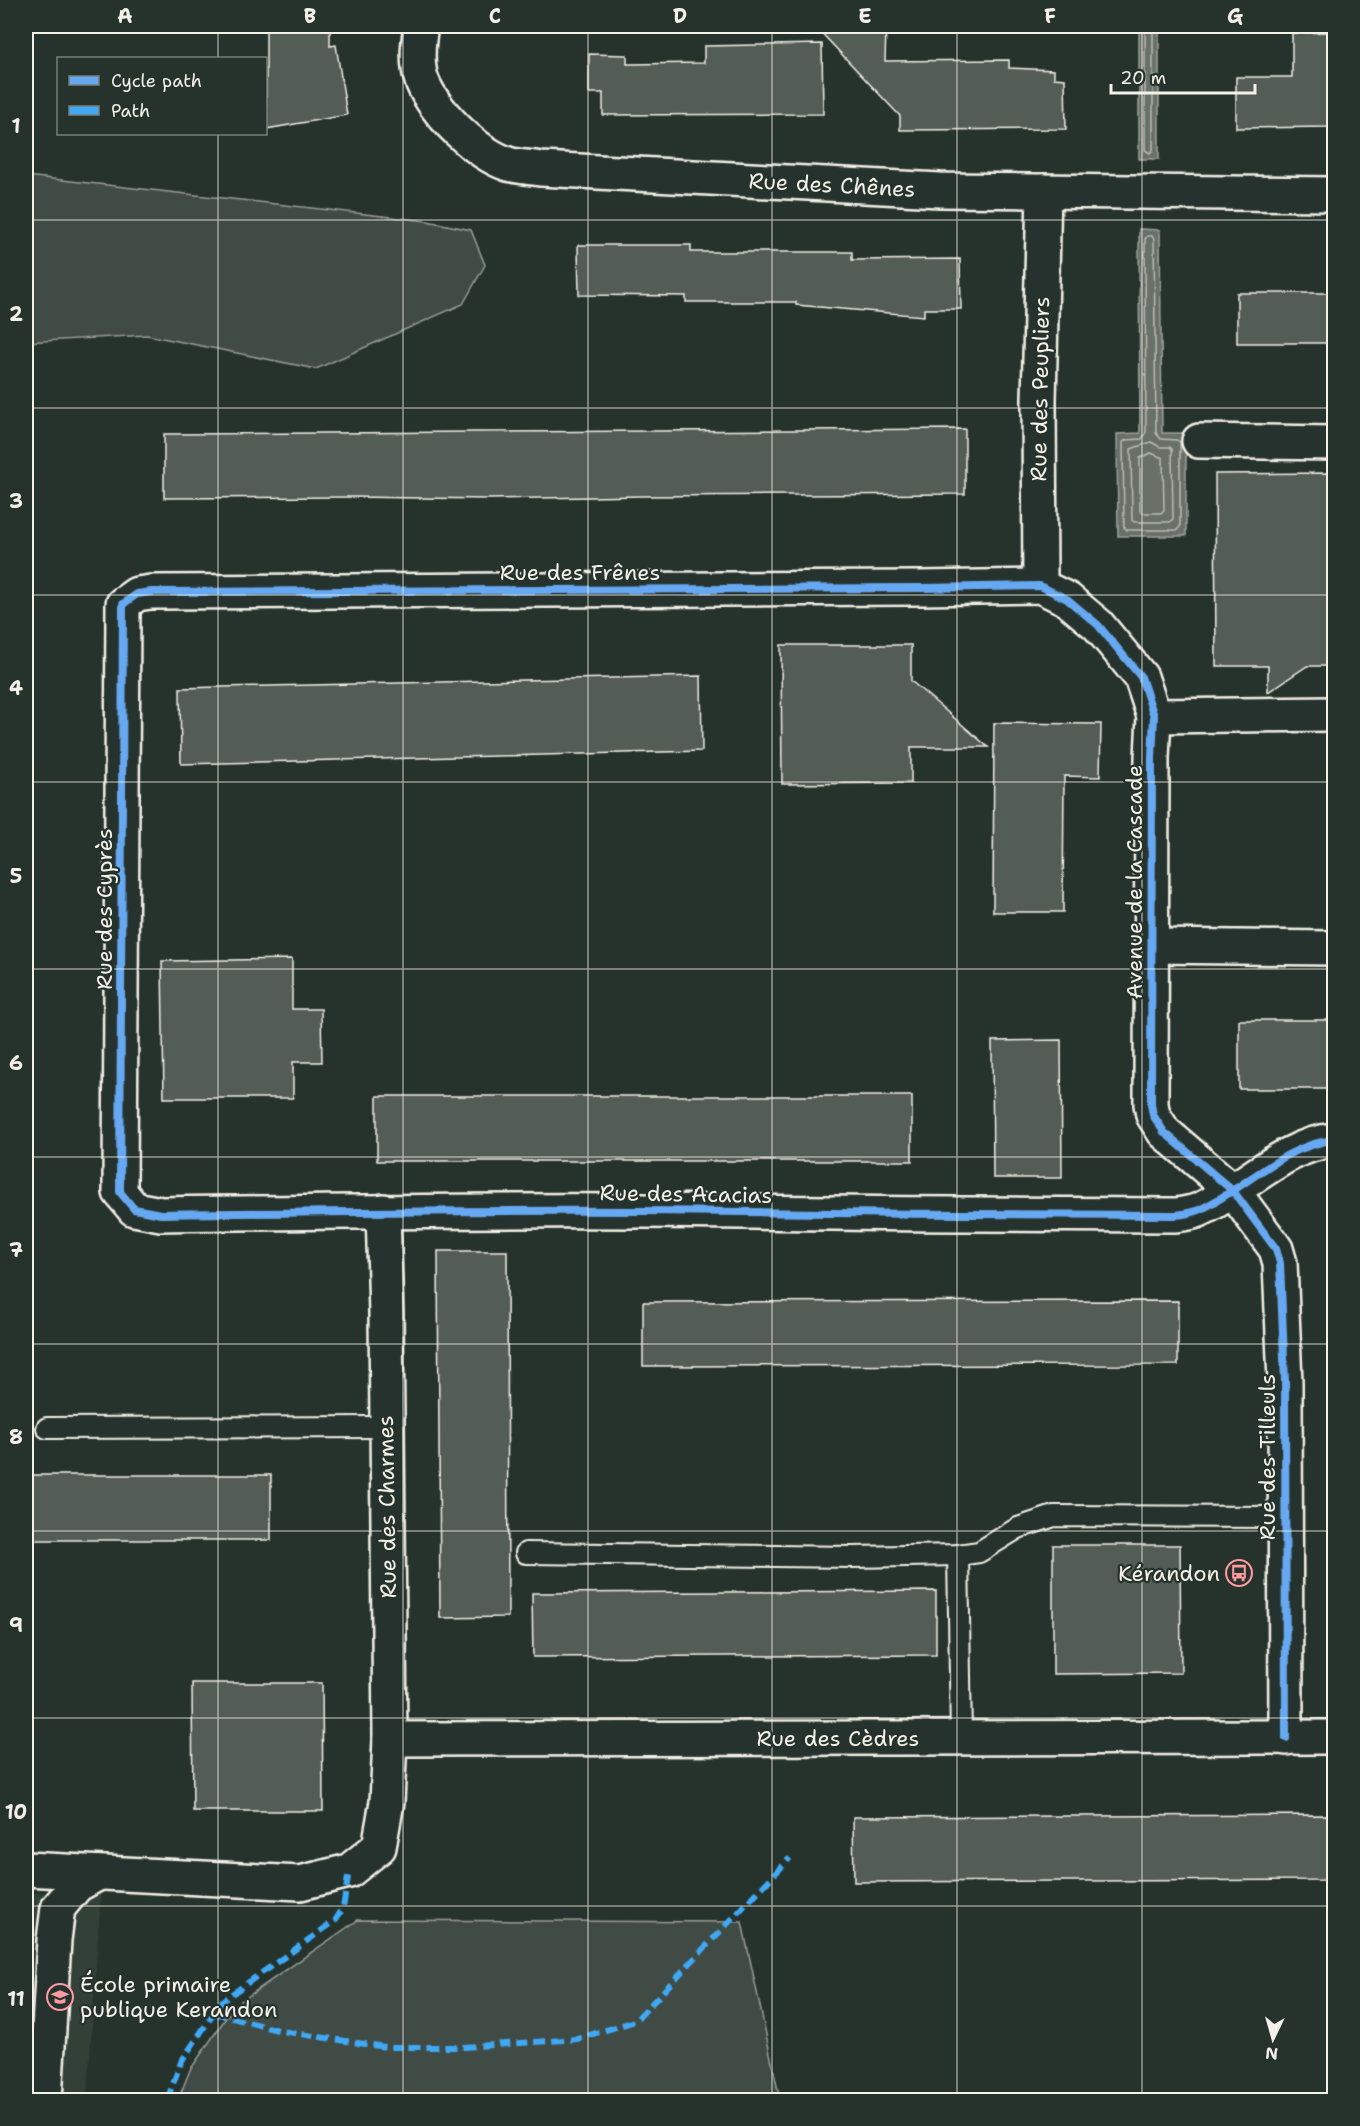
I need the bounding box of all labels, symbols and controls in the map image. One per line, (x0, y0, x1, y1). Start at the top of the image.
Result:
text: A (117, 3, 133, 29)
text: B (304, 3, 316, 29)
text: C (489, 3, 501, 29)
text: D (673, 3, 687, 29)
text: E (858, 3, 872, 29)
text: F (1044, 3, 1056, 29)
text: G (1227, 3, 1243, 29)
legend (57, 57, 267, 135)
scale bar (1111, 57, 1255, 95)
text: 20 m (1120, 66, 1166, 90)
text: Cycle path (111, 69, 202, 93)
text: Path (111, 99, 150, 123)
text: 1 (11, 113, 21, 139)
street label: Rue des Chênes (748, 166, 916, 204)
street label: Rue des Peupliers (1024, 296, 1056, 482)
text: 2 (9, 301, 23, 327)
text: 3 (9, 488, 23, 514)
street label: Rue des Frênes (500, 558, 660, 587)
text: 4 (9, 675, 23, 701)
street label: Avenue de la Cascade (1120, 765, 1149, 999)
street label: Rue des Cyprès (90, 828, 119, 990)
text: 5 (10, 863, 22, 889)
text: 6 (9, 1050, 23, 1076)
street label: Rue des Acacias (599, 1178, 773, 1210)
text: 7 (9, 1237, 23, 1263)
street label: Rue des Tilleuls (1253, 1374, 1282, 1540)
street label: Rue des Charmes (371, 1415, 403, 1599)
text: 8 (9, 1424, 23, 1450)
bus stop icon: Kérandon (1224, 1558, 1254, 1588)
place label: Kérandon (1118, 1559, 1220, 1588)
text: 9 (9, 1612, 23, 1638)
street label: Rue des Cèdres (757, 1724, 919, 1753)
text: 10 (5, 1799, 27, 1825)
place label: École primaire publique Kerandon (80, 1970, 278, 2024)
school or university icon: École primaire publique Kerandon (45, 1982, 75, 2012)
text: 11 (7, 1986, 25, 2012)
north arrow (1243, 2009, 1303, 2069)
text: N (1265, 2042, 1279, 2064)

